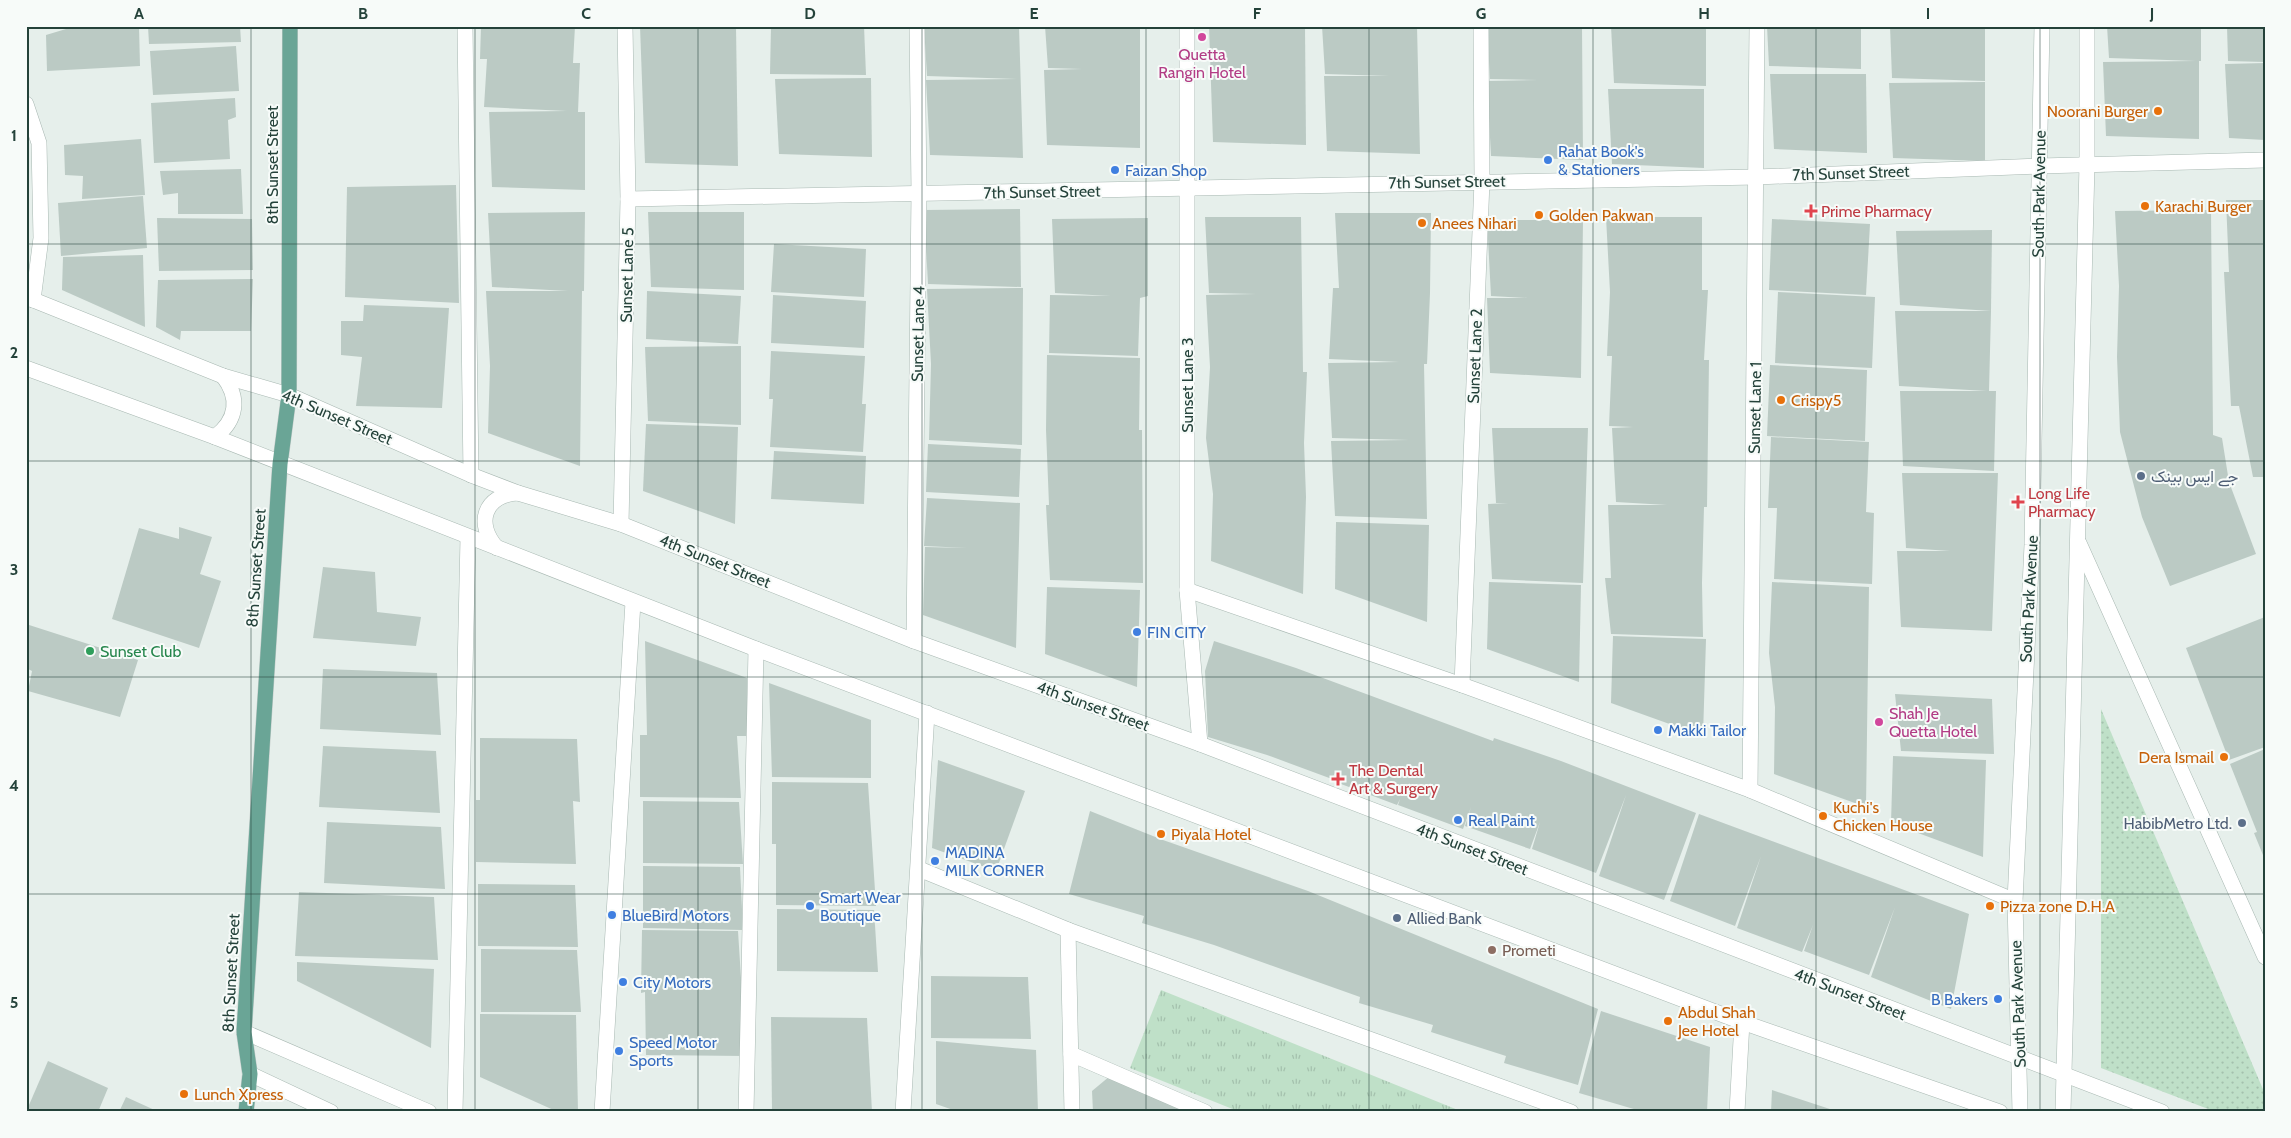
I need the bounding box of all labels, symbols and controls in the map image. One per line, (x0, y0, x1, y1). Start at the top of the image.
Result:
text: A (134, 4, 144, 23)
text: B (358, 4, 368, 23)
text: C (581, 4, 591, 23)
text: D (804, 4, 816, 23)
text: E (1029, 4, 1039, 23)
text: F (1253, 4, 1262, 23)
text: G (1476, 4, 1486, 23)
text: H (1698, 4, 1710, 23)
text: I (1926, 4, 1930, 23)
text: J (2149, 4, 2154, 23)
marker: Quetta Rangin Hotel (1196, 31, 1208, 43)
place label: Quetta Rangin Hotel (1158, 45, 1246, 82)
place label: Noorani Burger (2047, 102, 2149, 121)
street label: 8th Sunset Street (263, 105, 282, 224)
marker: Noorani Burger (2152, 105, 2164, 117)
text: 1 (11, 126, 17, 145)
street label: South Park Avenue (2028, 130, 2050, 258)
place label: Rahat Book's & Stationers (1558, 142, 1644, 179)
marker: Rahat Book's & Stationers (1542, 154, 1554, 166)
place label: Faizan Shop (1125, 161, 1207, 180)
street label: 7th Sunset Street (1792, 161, 1911, 185)
marker: Faizan Shop (1109, 164, 1121, 176)
street label: 7th Sunset Street (1388, 171, 1506, 193)
street label: 7th Sunset Street (983, 181, 1101, 203)
place label: Karachi Burger (2155, 197, 2252, 216)
marker: Karachi Burger (2139, 200, 2151, 212)
place label: Prime Pharmacy (1821, 202, 1932, 221)
marker: Prime Pharmacy (1805, 205, 1817, 217)
place label: Golden Pakwan (1549, 206, 1654, 225)
marker: Golden Pakwan (1533, 209, 1545, 221)
place label: Anees Nihari (1432, 214, 1517, 233)
marker: Anees Nihari (1416, 217, 1428, 229)
street label: Sunset Lane 5 (617, 227, 637, 323)
street label: Sunset Lane 4 (908, 286, 928, 382)
street label: Sunset Lane 2 (1464, 308, 1486, 404)
street label: Sunset Lane 3 (1178, 337, 1197, 433)
text: 2 (10, 343, 18, 362)
street label: Sunset Lane 1 (1745, 362, 1765, 454)
street label: 4th Sunset Street (279, 385, 396, 449)
place label: Crispy5 (1791, 391, 1841, 410)
marker: Crispy5 (1775, 394, 1787, 406)
place label: جے ایس بینک (2151, 467, 2239, 487)
marker: جے ایس بینک (2135, 470, 2147, 482)
place label: Long Life Pharmacy (2028, 484, 2096, 521)
marker: Long Life Pharmacy (2012, 496, 2024, 508)
street label: 8th Sunset Street (242, 507, 270, 628)
street label: 4th Sunset Street (657, 530, 774, 592)
street label: South Park Avenue (2016, 535, 2042, 663)
text: 3 (10, 560, 18, 579)
place label: FIN CITY (1147, 623, 1207, 642)
marker: FIN CITY (1131, 626, 1143, 638)
place label: Sunset Club (100, 642, 181, 661)
marker: Sunset Club (84, 645, 96, 657)
street label: 4th Sunset Street (1034, 677, 1152, 735)
place label: Shah Je Quetta Hotel (1889, 704, 1977, 741)
marker: Shah Je Quetta Hotel (1873, 716, 1885, 728)
place label: Makki Tailor (1668, 721, 1747, 740)
marker: Makki Tailor (1652, 724, 1664, 736)
place label: Dera Ismail (2139, 748, 2214, 767)
marker: Dera Ismail (2218, 751, 2230, 763)
place label: The Dental Art & Surgery (1349, 761, 1438, 798)
marker: The Dental Art & Surgery (1331, 772, 1345, 786)
text: 4 (9, 776, 19, 795)
place label: Kuchi's Chicken House (1833, 798, 1933, 835)
marker: Kuchi's Chicken House (1817, 810, 1829, 822)
place label: Real Paint (1468, 811, 1535, 830)
marker: Real Paint (1452, 814, 1464, 826)
place label: HabibMetro Ltd. (2124, 814, 2232, 833)
marker: HabibMetro Ltd. (2236, 817, 2248, 829)
street label: 4th Sunset Street (1413, 819, 1531, 879)
place label: Piyala Hotel (1171, 825, 1251, 844)
marker: Piyala Hotel (1155, 828, 1167, 840)
place label: MADINA MILK CORNER (945, 843, 1044, 880)
marker: MADINA MILK CORNER (929, 855, 941, 867)
place label: Smart Wear Boutique (820, 888, 901, 925)
place label: Pizza zone D.H.A (2000, 897, 2115, 916)
marker: Smart Wear Boutique (804, 900, 816, 912)
marker: Pizza zone D.H.A (1984, 900, 1996, 912)
place label: BlueBird Motors (622, 906, 729, 925)
marker: BlueBird Motors (606, 909, 618, 921)
place label: Allied Bank (1407, 909, 1483, 928)
marker: Allied Bank (1391, 912, 1403, 924)
street label: 8th Sunset Street (218, 913, 244, 1033)
street label: South Park Avenue (2006, 940, 2030, 1068)
place label: Prometi (1502, 941, 1556, 960)
marker: Prometi (1486, 944, 1498, 956)
street label: 4th Sunset Street (1791, 964, 1909, 1024)
place label: City Motors (633, 973, 711, 992)
marker: City Motors (617, 976, 629, 988)
place label: B Bakers (1931, 990, 1988, 1009)
text: 5 (10, 993, 18, 1012)
marker: B Bakers (1992, 993, 2004, 1005)
place label: Abdul Shah Jee Hotel (1677, 1003, 1756, 1040)
marker: Abdul Shah Jee Hotel (1662, 1015, 1674, 1027)
place label: Speed Motor Sports (629, 1033, 718, 1070)
marker: Speed Motor Sports (613, 1045, 625, 1057)
place label: Lunch Xpress (194, 1085, 284, 1104)
marker: Lunch Xpress (178, 1088, 190, 1100)

